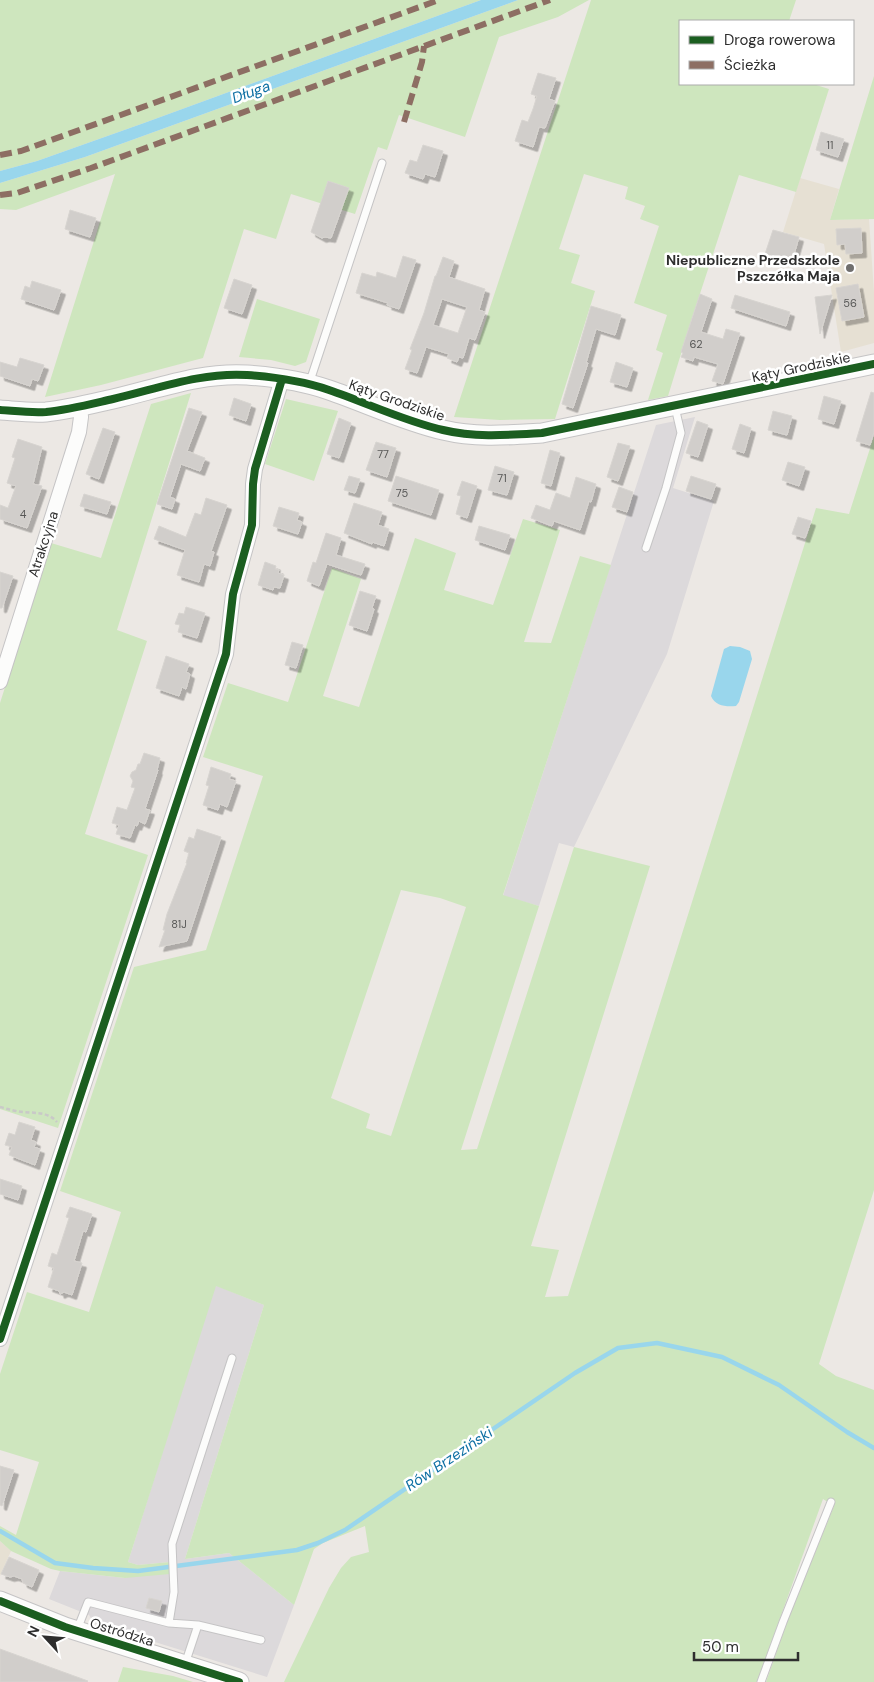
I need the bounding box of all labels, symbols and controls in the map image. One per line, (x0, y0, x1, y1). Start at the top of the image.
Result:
legend (679, 20, 854, 85)
text: Droga rowerowa (724, 30, 835, 50)
text: Ścieżka (724, 55, 776, 75)
water label: Długa (229, 76, 273, 108)
house number: 11 (827, 138, 833, 152)
place label: Niepubliczne Przedszkole Pszczółka Maja (666, 251, 840, 285)
marker: Niepubliczne Przedszkole Pszczółka Maja (844, 262, 856, 274)
house number: 56 (843, 296, 857, 310)
house number: 62 (690, 337, 702, 351)
street label: Kąty Grodziskie (750, 348, 852, 386)
street label: Kąty Grodziskie (347, 375, 447, 425)
house number: 77 (377, 447, 389, 461)
house number: 71 (497, 471, 507, 485)
house number: 75 (396, 486, 408, 500)
house number: 4 (20, 507, 27, 521)
street label: Atrakcyjna (24, 509, 62, 579)
house number: 81J (171, 917, 187, 931)
water label: Rów Brzeziński (401, 1422, 497, 1496)
north arrow (20, 1612, 70, 1662)
street label: Ostródzka (88, 1614, 156, 1650)
text: N (23, 1623, 44, 1640)
scale bar (694, 1630, 798, 1662)
text: 50 m (702, 1637, 739, 1657)

